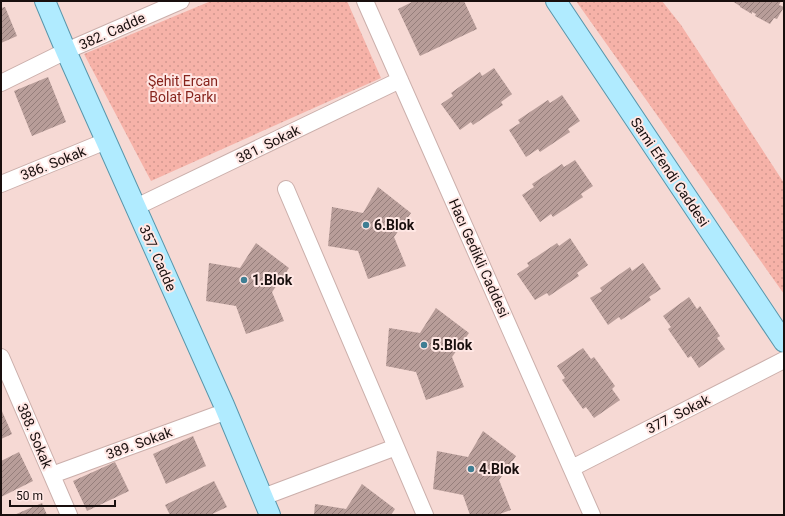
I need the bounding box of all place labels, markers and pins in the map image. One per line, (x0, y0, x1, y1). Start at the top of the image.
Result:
place label: 6.Blok (374, 217, 415, 233)
marker: 6.Blok (361, 220, 371, 230)
place label: 1.Blok (252, 272, 293, 288)
marker: 1.Blok (239, 275, 249, 285)
place label: 5.Blok (432, 337, 473, 353)
marker: 5.Blok (419, 340, 429, 350)
place label: 4.Blok (479, 461, 520, 477)
marker: 4.Blok (466, 464, 476, 474)

